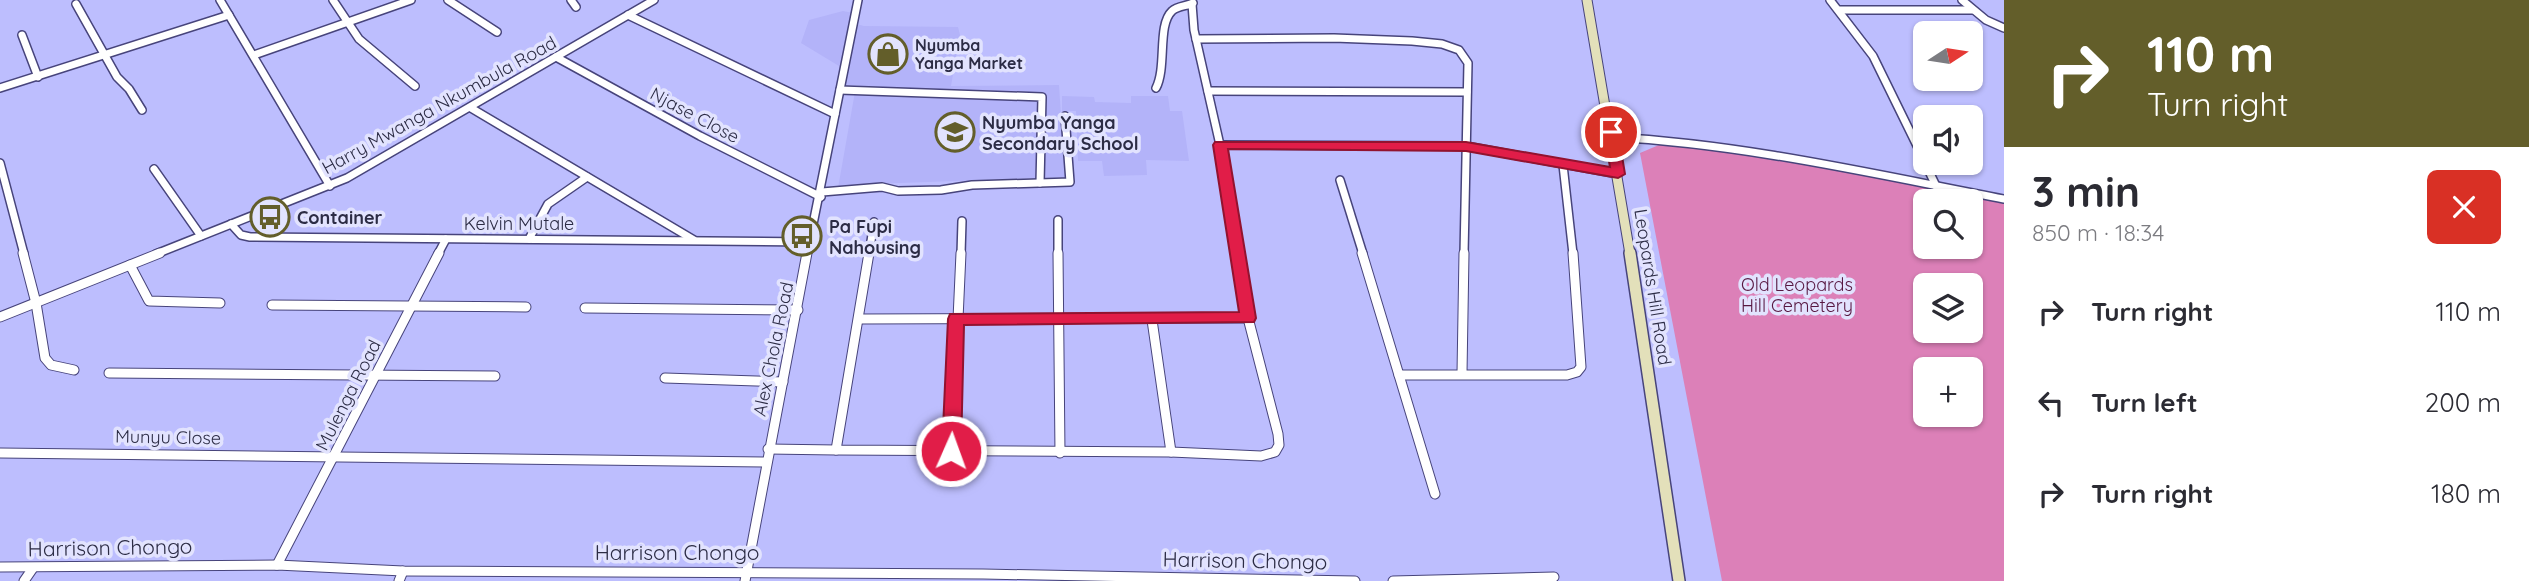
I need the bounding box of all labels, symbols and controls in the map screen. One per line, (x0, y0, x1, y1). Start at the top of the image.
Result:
north arrow (1913, 21, 1983, 91)
map controls (1913, 21, 1983, 427)
text: 110 m (2147, 23, 2274, 84)
icon: right (2032, 28, 2123, 119)
street label: Harry Mwanga Nkumbula Road (318, 31, 560, 179)
shop icon: Nyumba Yanga Market (867, 33, 909, 75)
place label: Nyumba Yanga Market (915, 35, 1023, 73)
street label: Njase Close (647, 82, 743, 148)
text: Turn right (2147, 84, 2288, 124)
pin (1581, 102, 1641, 162)
button: sound (1913, 105, 1983, 175)
school or university icon: Nyumba Yanga Secondary School (934, 111, 976, 153)
place label: Nyumba Yanga Secondary School (982, 111, 1139, 155)
icon: arrive (1592, 113, 1630, 151)
text: 3 min (2032, 165, 2140, 218)
button: close (2427, 170, 2501, 244)
button: search (1913, 189, 1983, 259)
bus stop icon: Container (249, 196, 291, 238)
place label: Container (297, 206, 383, 229)
street label: Leopards Hill Road (1629, 207, 1677, 367)
street label: Kelvin Mutale (464, 212, 574, 235)
bus stop icon: Pa Fupi Nahousing (781, 215, 823, 257)
place label: Pa Fupi Nahousing (829, 215, 921, 259)
text: 850 m · 18:34 (2032, 218, 2164, 247)
park label: Old Leopards Hill Cemetery (1741, 273, 1853, 317)
button: layers (1913, 273, 1983, 343)
street label: Alex Chola Road (748, 280, 798, 418)
icon: right (2032, 293, 2070, 331)
text: Turn right (2091, 295, 2213, 328)
text: 110 m (2435, 295, 2501, 328)
street label: Mulenga Road (310, 336, 386, 454)
button: + (1913, 357, 1983, 427)
icon: left (2032, 384, 2070, 422)
text: Turn left (2091, 386, 2198, 419)
text: 200 m (2425, 386, 2501, 419)
position arrow (914, 414, 988, 488)
street label: Munyu Close (115, 425, 221, 449)
icon: right (2032, 475, 2070, 513)
text: Turn right (2091, 477, 2213, 510)
text: 180 m (2431, 477, 2501, 510)
street label: Harrison Chongo (27, 533, 193, 561)
street label: Harrison Chongo (595, 539, 759, 565)
street label: Harrison Chongo (1162, 546, 1328, 574)

